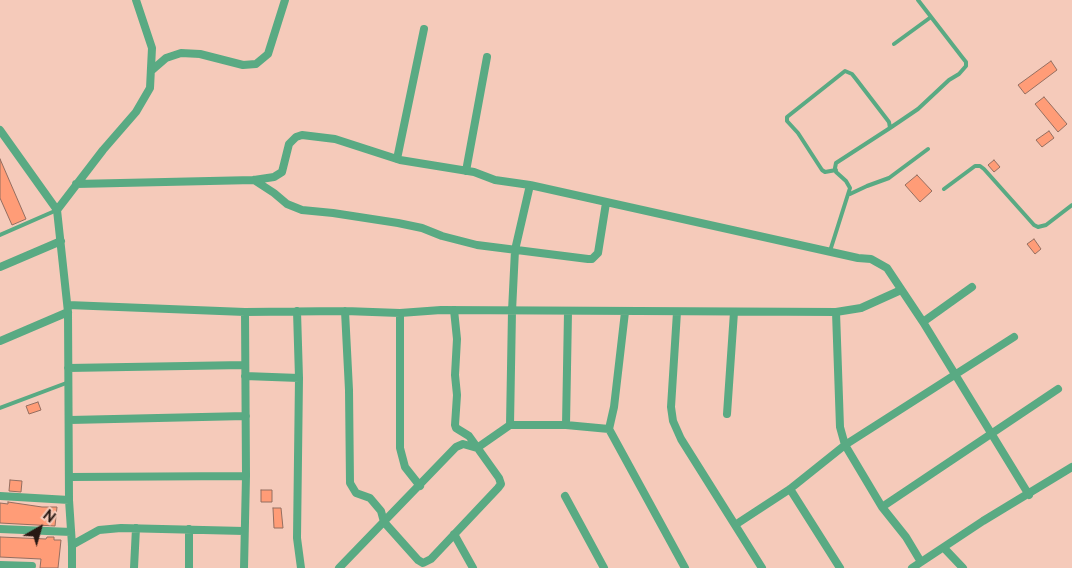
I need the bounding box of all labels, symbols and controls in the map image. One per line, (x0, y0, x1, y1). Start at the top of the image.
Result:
north arrow (15, 503, 65, 553)
text: N (40, 507, 58, 526)

